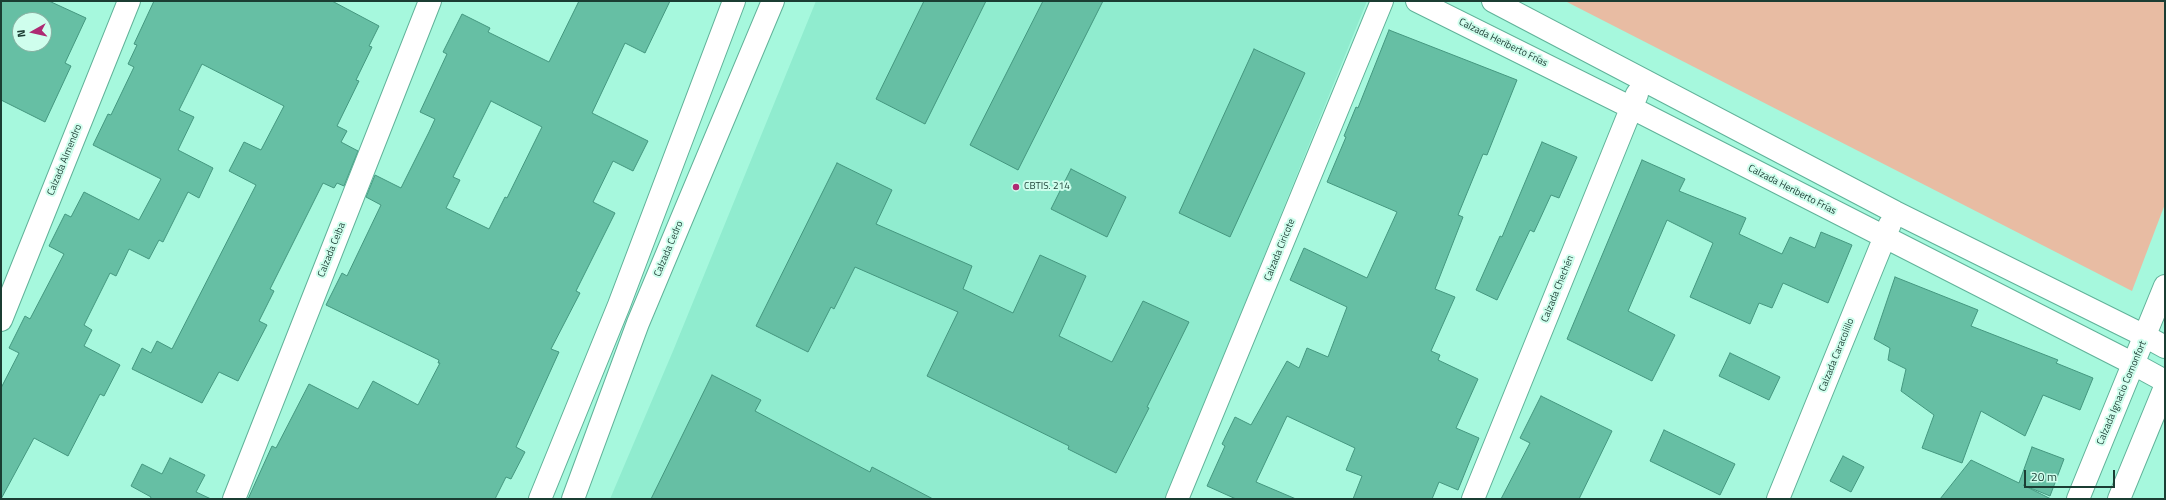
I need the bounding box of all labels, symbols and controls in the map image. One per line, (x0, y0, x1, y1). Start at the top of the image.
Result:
north arrow (12, 12, 52, 52)
street label: Calzada Heriberto Frías (1457, 16, 1549, 70)
text: N (13, 29, 30, 38)
street label: Calzada Almendro (45, 123, 85, 197)
street label: Calzada Heriberto Frías (1746, 163, 1838, 217)
place label: CBTIS. 214 (1024, 181, 1070, 193)
marker: CBTIS. 214 (1011, 182, 1021, 192)
street label: Calzada Ciricote (1262, 217, 1298, 283)
street label: Calzada Cedro (652, 219, 686, 279)
street label: Calzada Ceiba (316, 221, 348, 279)
street label: Calzada Chechén (1539, 254, 1577, 324)
street label: Calzada Caracolillo (1817, 317, 1857, 393)
street label: Calzada Ignacio Comonfort (2095, 339, 2149, 447)
scale bar (2026, 462, 2117, 488)
text: 20 m (2031, 467, 2057, 486)

